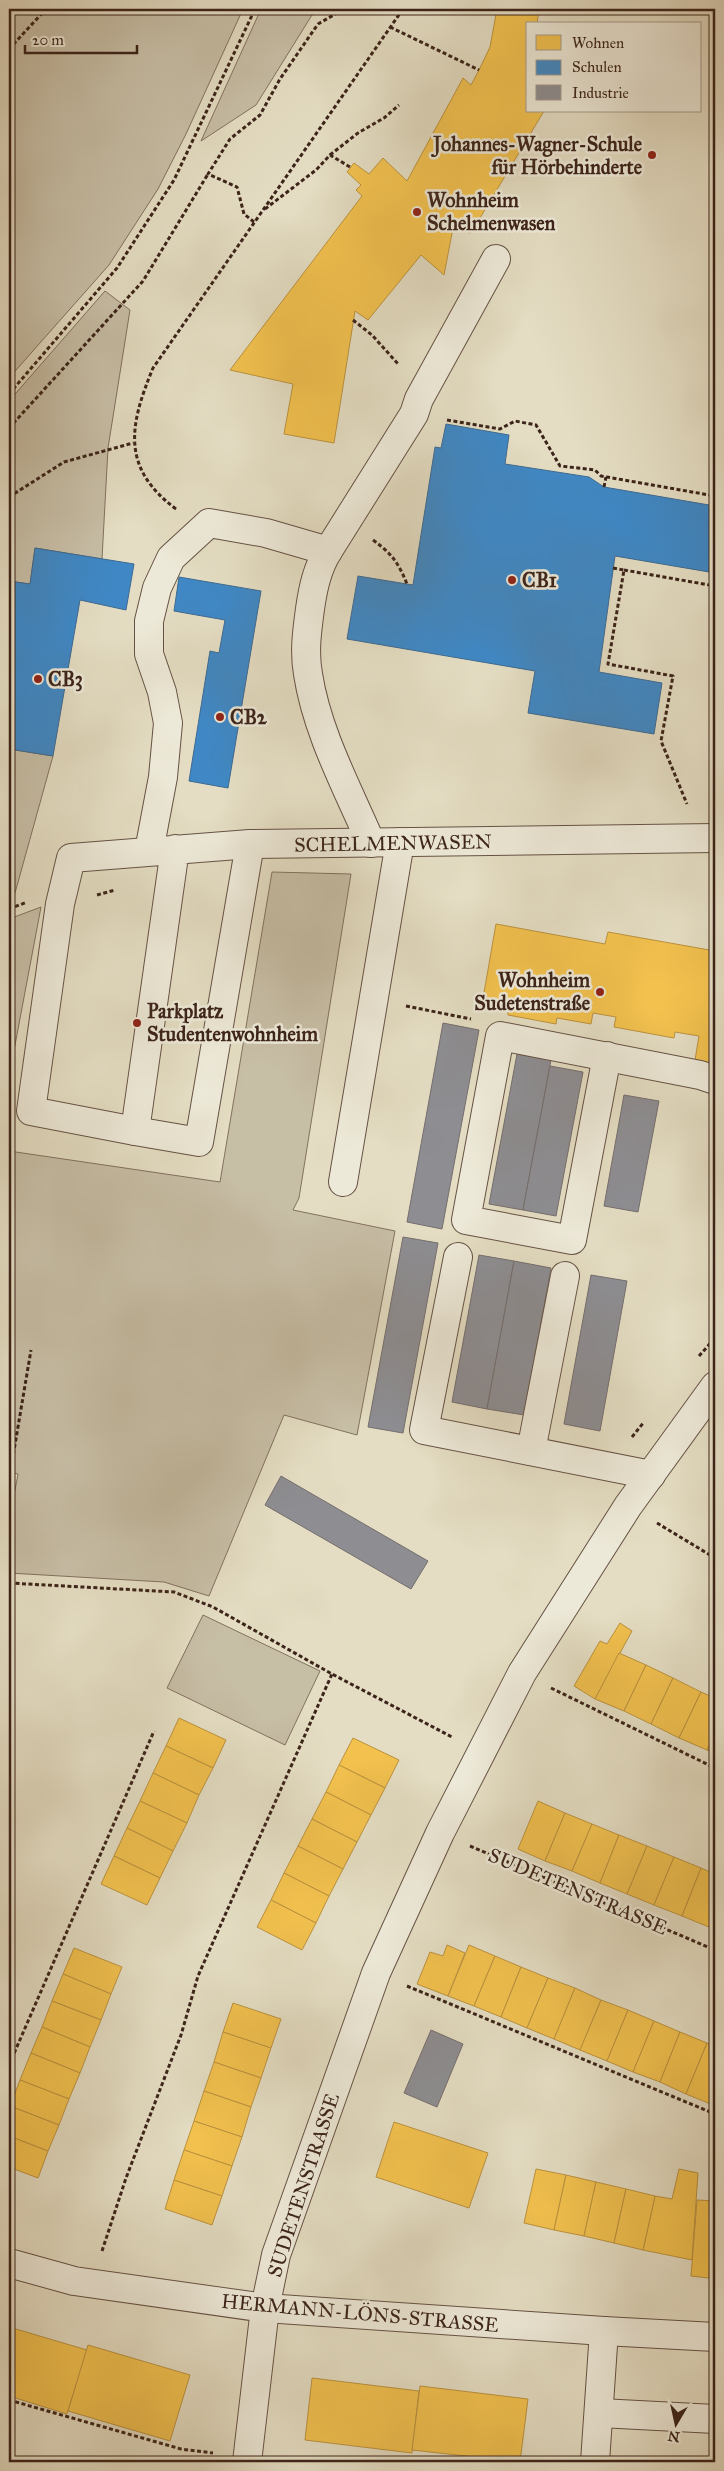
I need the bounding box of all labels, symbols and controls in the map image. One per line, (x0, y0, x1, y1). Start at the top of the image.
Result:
scale bar (25, 22, 138, 54)
legend (526, 22, 702, 112)
text: 20 m (32, 31, 64, 49)
text: Wohnen (572, 34, 624, 52)
text: Schulen (572, 58, 622, 76)
text: Industrie (572, 84, 629, 102)
place label: Johannes-Wagner-Schule für Hörbehinderte (430, 132, 643, 179)
marker: Johannes-Wagner-Schule für Hörbehinderte (646, 149, 658, 161)
place label: Wohnheim Schelmenwasen (427, 188, 556, 235)
marker: Wohnheim Schelmenwasen (411, 206, 423, 218)
place label: CB1 (522, 568, 557, 592)
marker: CB1 (506, 574, 518, 586)
place label: CB3 (48, 667, 83, 692)
marker: CB3 (32, 673, 44, 685)
place label: CB2 (230, 705, 268, 729)
marker: CB2 (214, 711, 226, 723)
street label: SCHELMENWASEN (294, 829, 492, 857)
place label: Wohnheim Sudetenstraße (474, 968, 591, 1015)
marker: Wohnheim Sudetenstraße (594, 986, 606, 998)
place label: Parkplatz Studentenwohnheim (147, 999, 318, 1046)
marker: Parkplatz Studentenwohnheim (131, 1017, 143, 1029)
street label: SUDETENSTRASSE (485, 1842, 671, 1940)
street label: SUDETENSTRASSE (262, 2090, 344, 2280)
street label: HERMANN-LÖNS-STRASSE (220, 2289, 500, 2337)
north arrow (652, 2398, 702, 2448)
text: N (667, 2427, 681, 2446)

